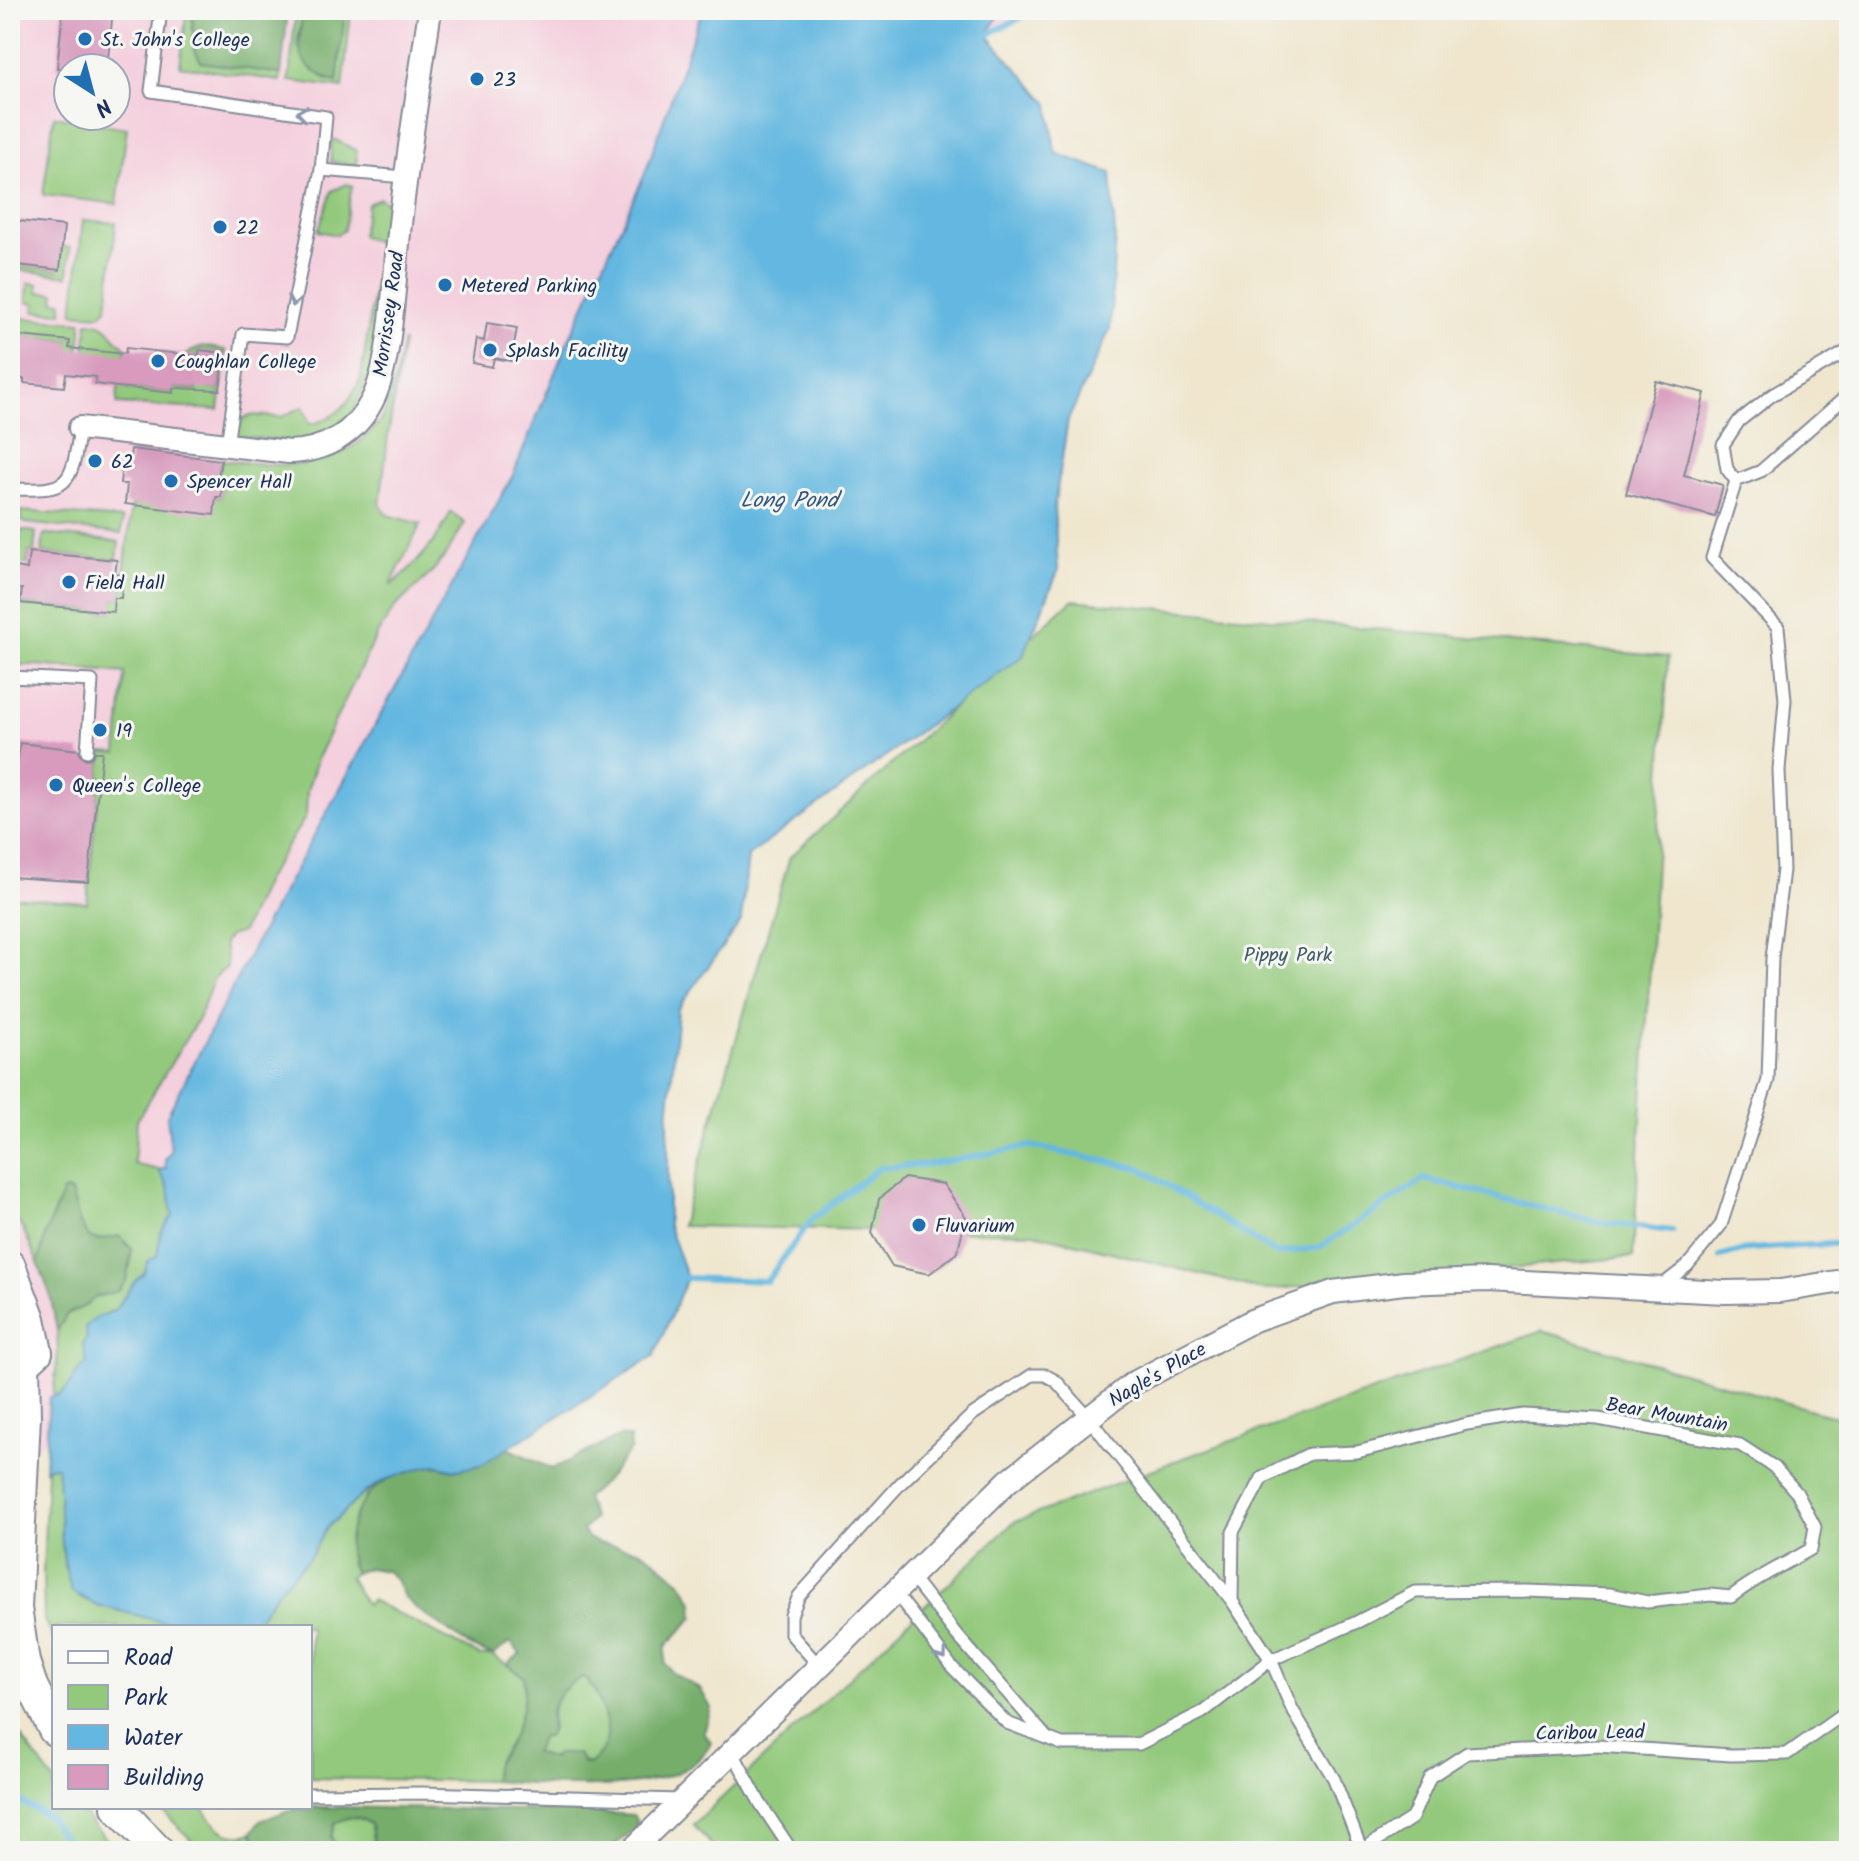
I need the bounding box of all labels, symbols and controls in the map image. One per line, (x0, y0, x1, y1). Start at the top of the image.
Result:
place label: St. John's College (101, 25, 250, 57)
marker: St. John's College (76, 30, 94, 48)
north arrow (52, 52, 132, 132)
place label: 23 (493, 65, 516, 97)
marker: 23 (468, 70, 486, 88)
text: N (86, 88, 118, 124)
one-way arrow (295, 105, 309, 122)
place label: 22 (236, 213, 259, 245)
marker: 22 (211, 218, 229, 236)
street label: Morrissey Road (365, 248, 415, 379)
place label: Metered Parking (461, 271, 597, 303)
marker: Metered Parking (436, 276, 454, 294)
one-way arrow (286, 294, 303, 307)
place label: Splash Facility (506, 336, 629, 368)
marker: Splash Facility (481, 341, 499, 359)
place label: Coughlan College (174, 347, 316, 379)
marker: Coughlan College (149, 352, 167, 370)
place label: 62 (111, 447, 134, 479)
marker: 62 (86, 452, 104, 470)
place label: Spencer Hall (187, 467, 292, 499)
marker: Spencer Hall (162, 472, 180, 490)
water label: Long Pond (740, 484, 843, 519)
place label: Field Hall (85, 568, 165, 600)
marker: Field Hall (60, 573, 78, 591)
place label: 19 (116, 716, 132, 748)
marker: 19 (91, 721, 109, 739)
place label: Queen's College (72, 771, 201, 803)
marker: Queen's College (47, 776, 65, 794)
park label: Pippy Park (1244, 940, 1333, 972)
place label: Fluvarium (935, 1211, 1015, 1243)
marker: Fluvarium (910, 1216, 928, 1234)
street label: Nagle's Place (1103, 1335, 1213, 1417)
street label: Bear Mountain (1603, 1389, 1730, 1442)
legend (52, 1625, 312, 1809)
text: Road (124, 1639, 173, 1678)
one-way arrow (932, 1645, 946, 1660)
text: Park (124, 1679, 168, 1718)
street label: Caribou Lead (1535, 1717, 1646, 1751)
text: Water (124, 1719, 184, 1758)
text: Building (124, 1759, 204, 1798)

